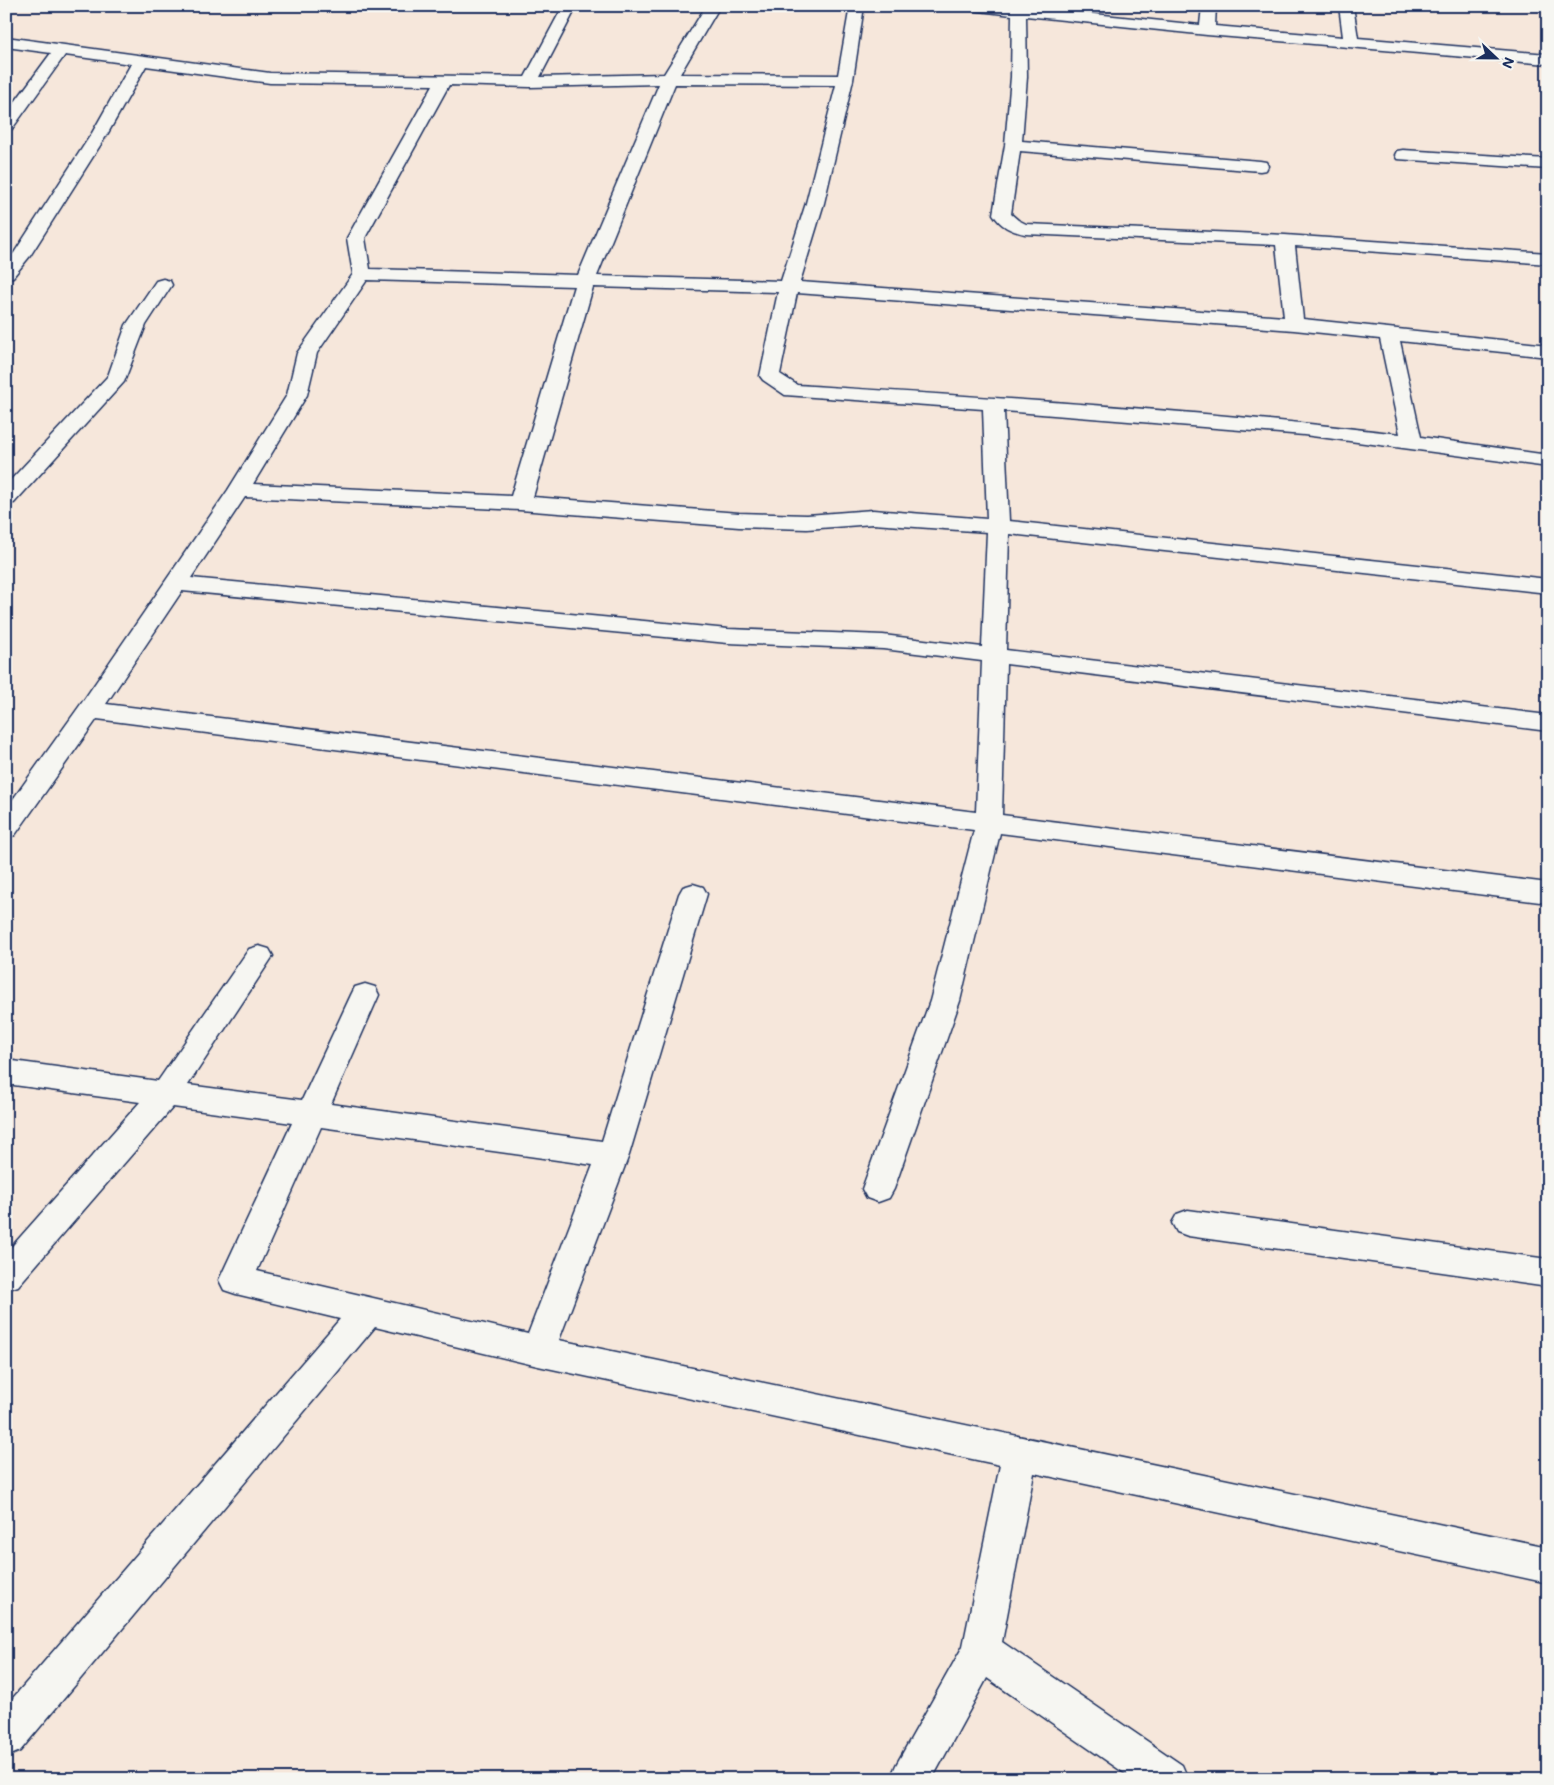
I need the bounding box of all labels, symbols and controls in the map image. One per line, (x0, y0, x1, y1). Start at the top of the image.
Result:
north arrow (1472, 32, 1522, 82)
text: N (1498, 55, 1519, 72)

